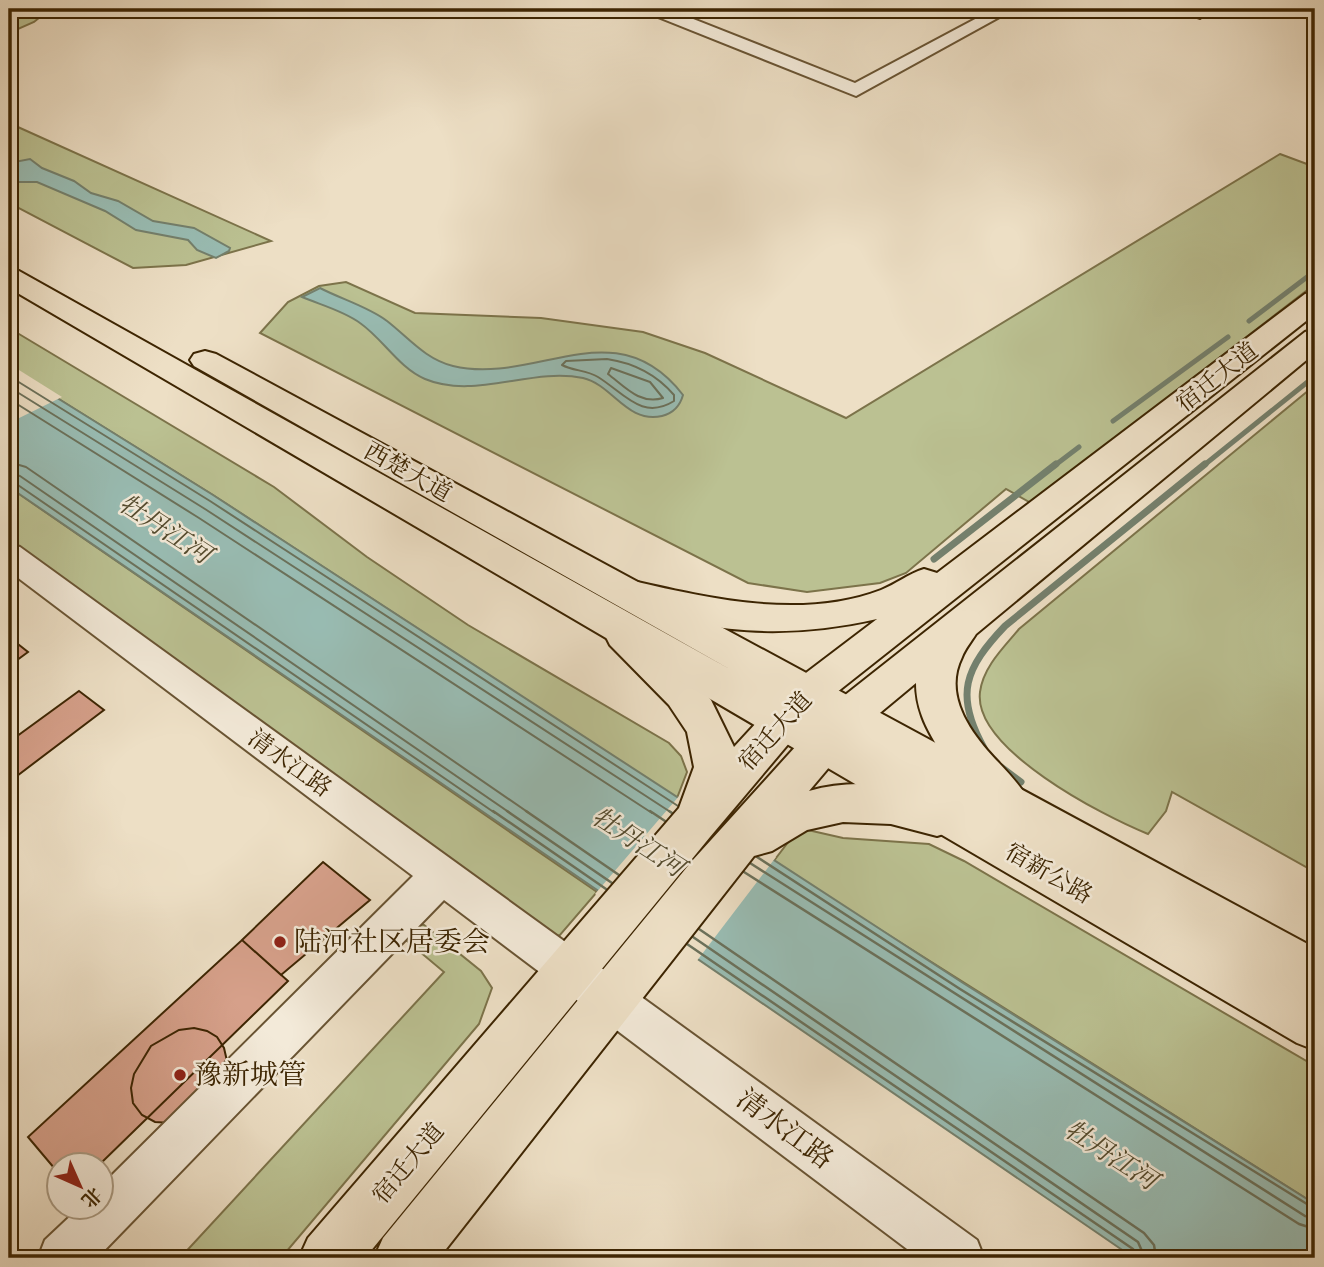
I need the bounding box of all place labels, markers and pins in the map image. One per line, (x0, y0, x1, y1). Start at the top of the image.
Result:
place label: 陆河社区居委会 (294, 923, 490, 961)
marker: 陆河社区居委会 (272, 934, 288, 950)
place label: 豫新城管 (194, 1056, 306, 1094)
marker: 豫新城管 (172, 1067, 188, 1083)

